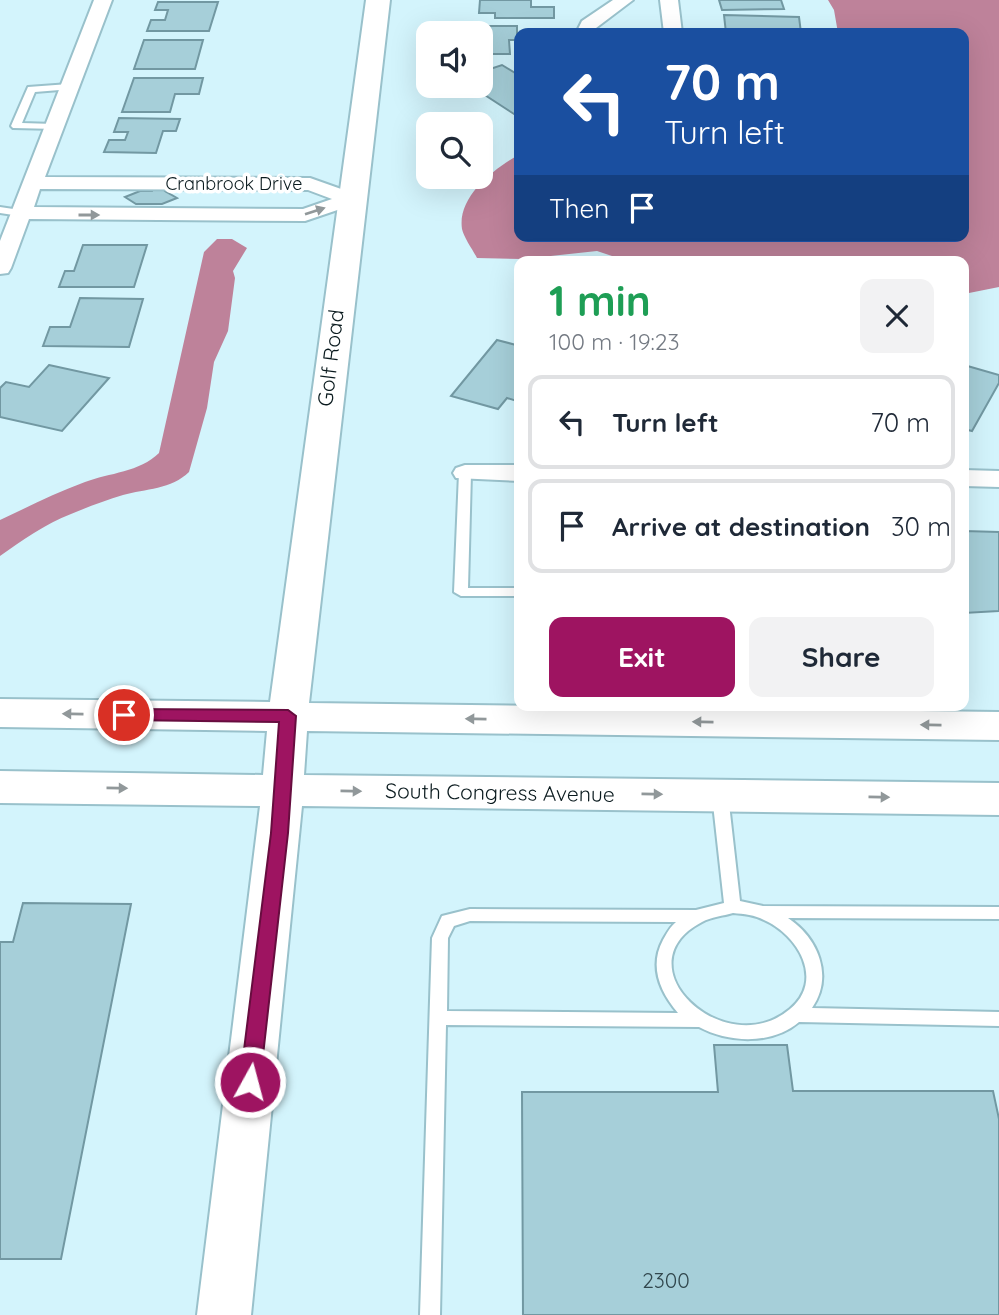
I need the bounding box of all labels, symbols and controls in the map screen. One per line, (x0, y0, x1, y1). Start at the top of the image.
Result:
map controls (416, 21, 493, 189)
button: sound (416, 21, 493, 98)
text: 70 m (664, 51, 780, 112)
icon: left (549, 56, 640, 147)
button: search (416, 112, 493, 189)
text: Turn left (664, 112, 785, 152)
street label: Cranbrook Drive (166, 172, 302, 195)
icon: arrive (623, 189, 661, 227)
text: Then (549, 192, 609, 225)
one-way arrow (305, 205, 326, 216)
one-way arrow (78, 209, 100, 221)
text: 1 min (549, 274, 651, 327)
button: close (860, 279, 934, 353)
street label: Golf Road (311, 308, 349, 408)
text: 100 m · 19:23 (549, 327, 680, 356)
icon: left (553, 403, 591, 441)
text: Turn left (612, 406, 719, 439)
text: 70 m (870, 406, 930, 439)
icon: arrive (553, 507, 591, 545)
text: Arrive at destination (612, 510, 870, 543)
text: 30 m (891, 510, 951, 543)
button: Exit (549, 617, 735, 697)
button: Share (749, 617, 934, 697)
pin (94, 685, 154, 745)
icon: arrive (105, 696, 143, 734)
one-way arrow (62, 708, 84, 720)
one-way arrow (465, 713, 487, 725)
one-way arrow (692, 716, 714, 728)
one-way arrow (920, 719, 942, 731)
street label: South Congress Avenue (385, 777, 615, 807)
one-way arrow (106, 782, 128, 794)
one-way arrow (340, 785, 362, 797)
one-way arrow (641, 789, 663, 800)
one-way arrow (868, 791, 890, 803)
position arrow (213, 1045, 287, 1119)
house number: 2300 (642, 1267, 690, 1293)

